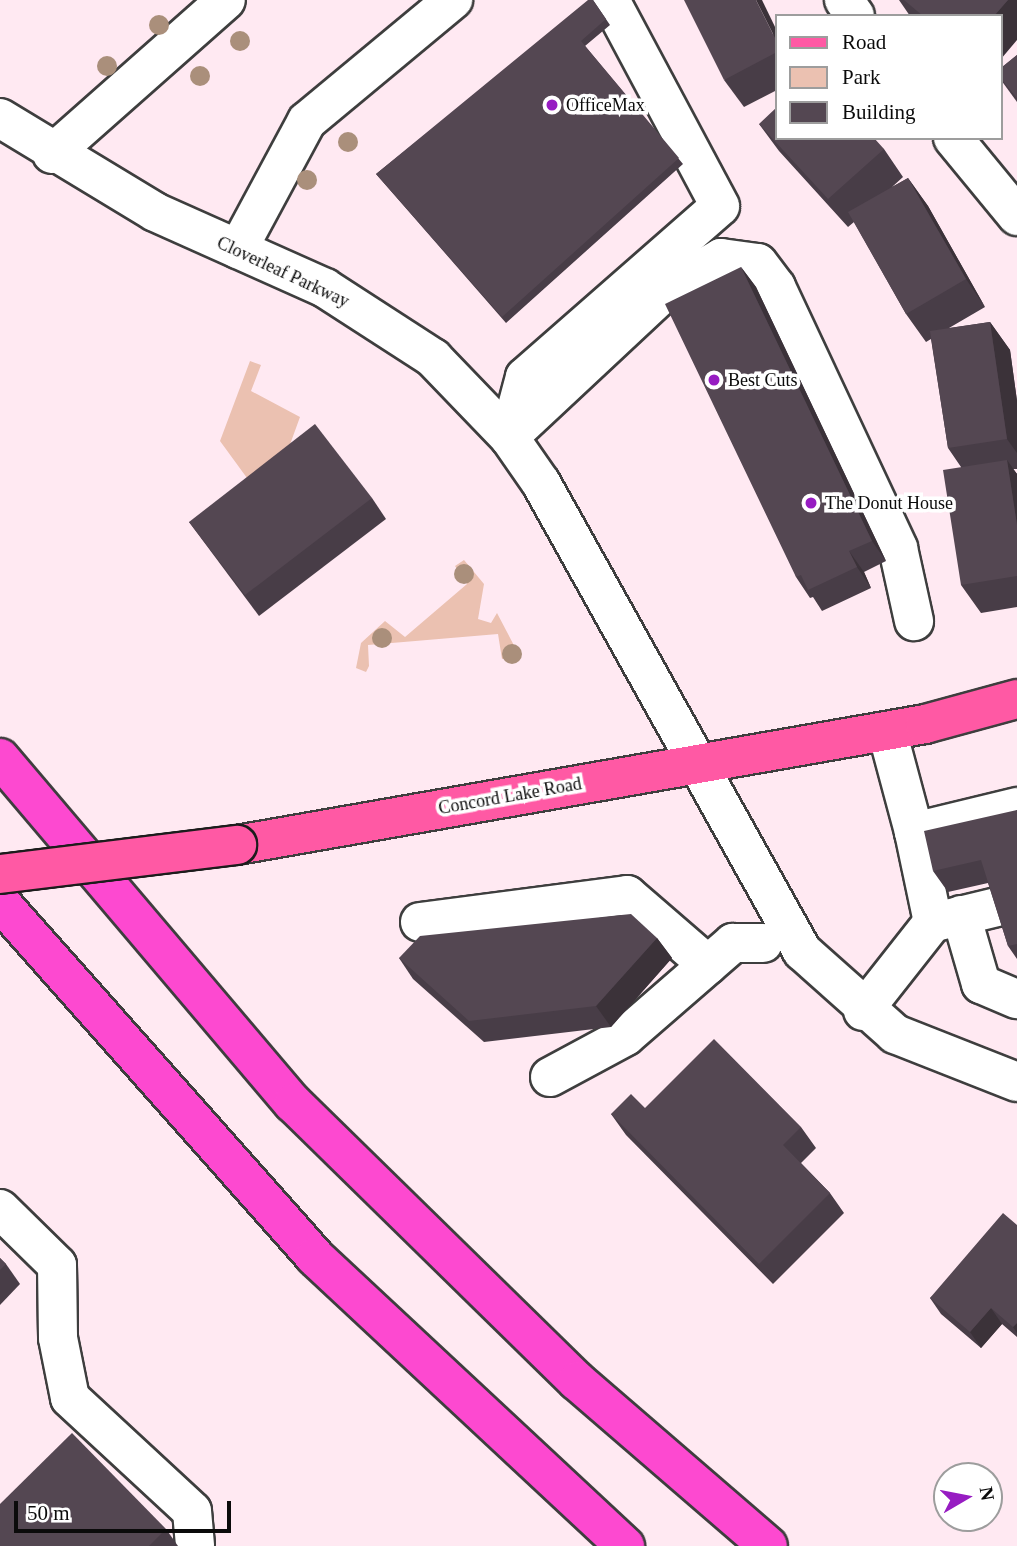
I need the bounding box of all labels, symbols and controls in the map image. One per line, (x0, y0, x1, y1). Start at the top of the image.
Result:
legend (776, 14, 1003, 140)
text: Road (842, 30, 886, 54)
text: Park (842, 65, 881, 89)
place label: OfficeMax (566, 94, 645, 116)
marker: OfficeMax (544, 97, 560, 113)
text: Building (842, 100, 916, 124)
street label: Cloverleaf Parkway (213, 232, 353, 312)
place label: Best Cuts (728, 369, 798, 391)
marker: Best Cuts (706, 372, 722, 388)
place label: The Donut House (825, 492, 953, 514)
marker: The Donut House (803, 495, 819, 511)
street label: Concord Lake Road (437, 773, 583, 819)
north arrow (933, 1462, 1003, 1532)
text: N (976, 1485, 999, 1502)
scale bar (18, 1486, 234, 1530)
text: 50 m (27, 1501, 70, 1525)

